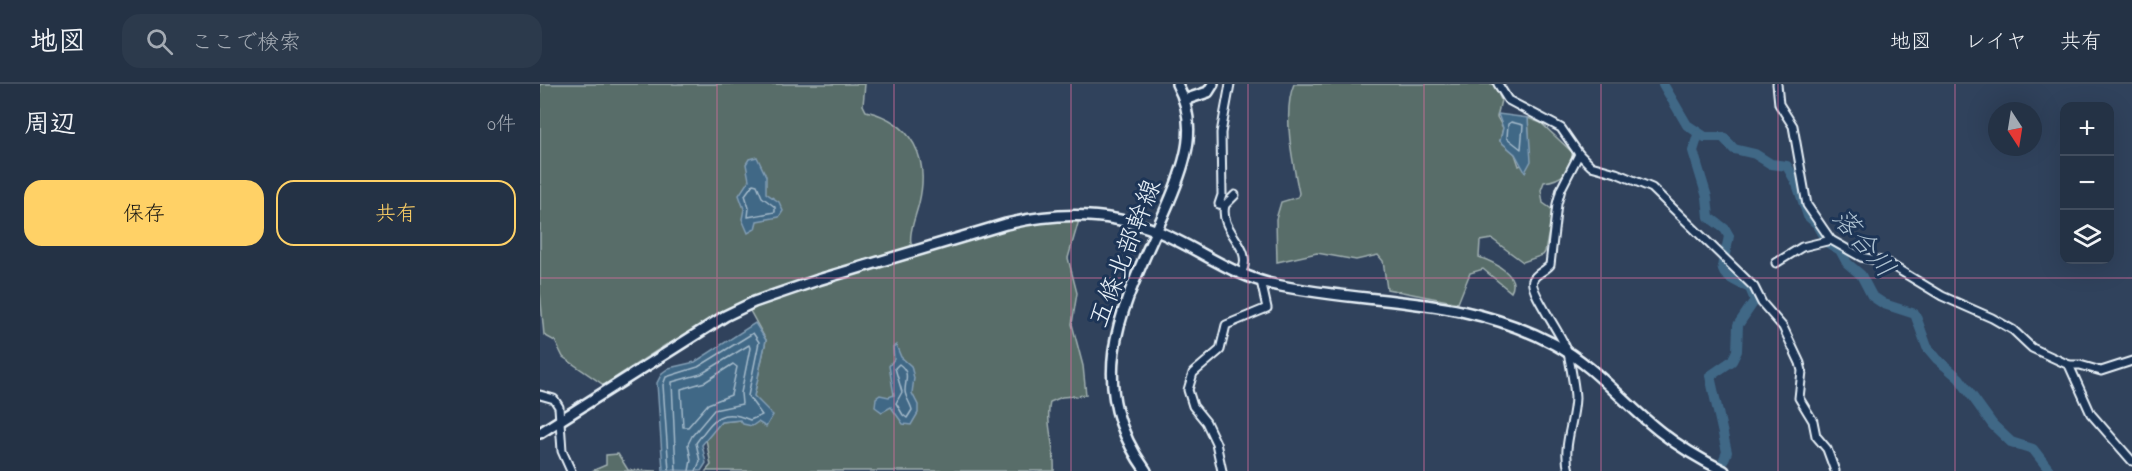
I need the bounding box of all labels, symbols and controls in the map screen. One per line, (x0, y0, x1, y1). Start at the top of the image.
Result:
search box (122, 14, 542, 68)
text: 地図 (30, 23, 86, 64)
icon: search (143, 25, 176, 58)
text: ここで検索 (191, 28, 301, 60)
text: 地図 (1890, 28, 1932, 58)
text: レイヤ (1965, 28, 2027, 58)
text: 共有 (2060, 28, 2102, 58)
north arrow (1988, 102, 2042, 156)
map controls (2060, 102, 2114, 264)
button: + (2060, 102, 2114, 156)
text: 周辺 (24, 107, 76, 145)
text: 0件 (487, 111, 516, 140)
button: − (2060, 156, 2114, 210)
street label: 五條北部幹線 (1081, 174, 1173, 334)
button: 保存 (24, 180, 264, 246)
button: 共有 (276, 180, 516, 246)
water label: 落合川 (1821, 200, 1903, 288)
button: layers (2060, 210, 2114, 264)

